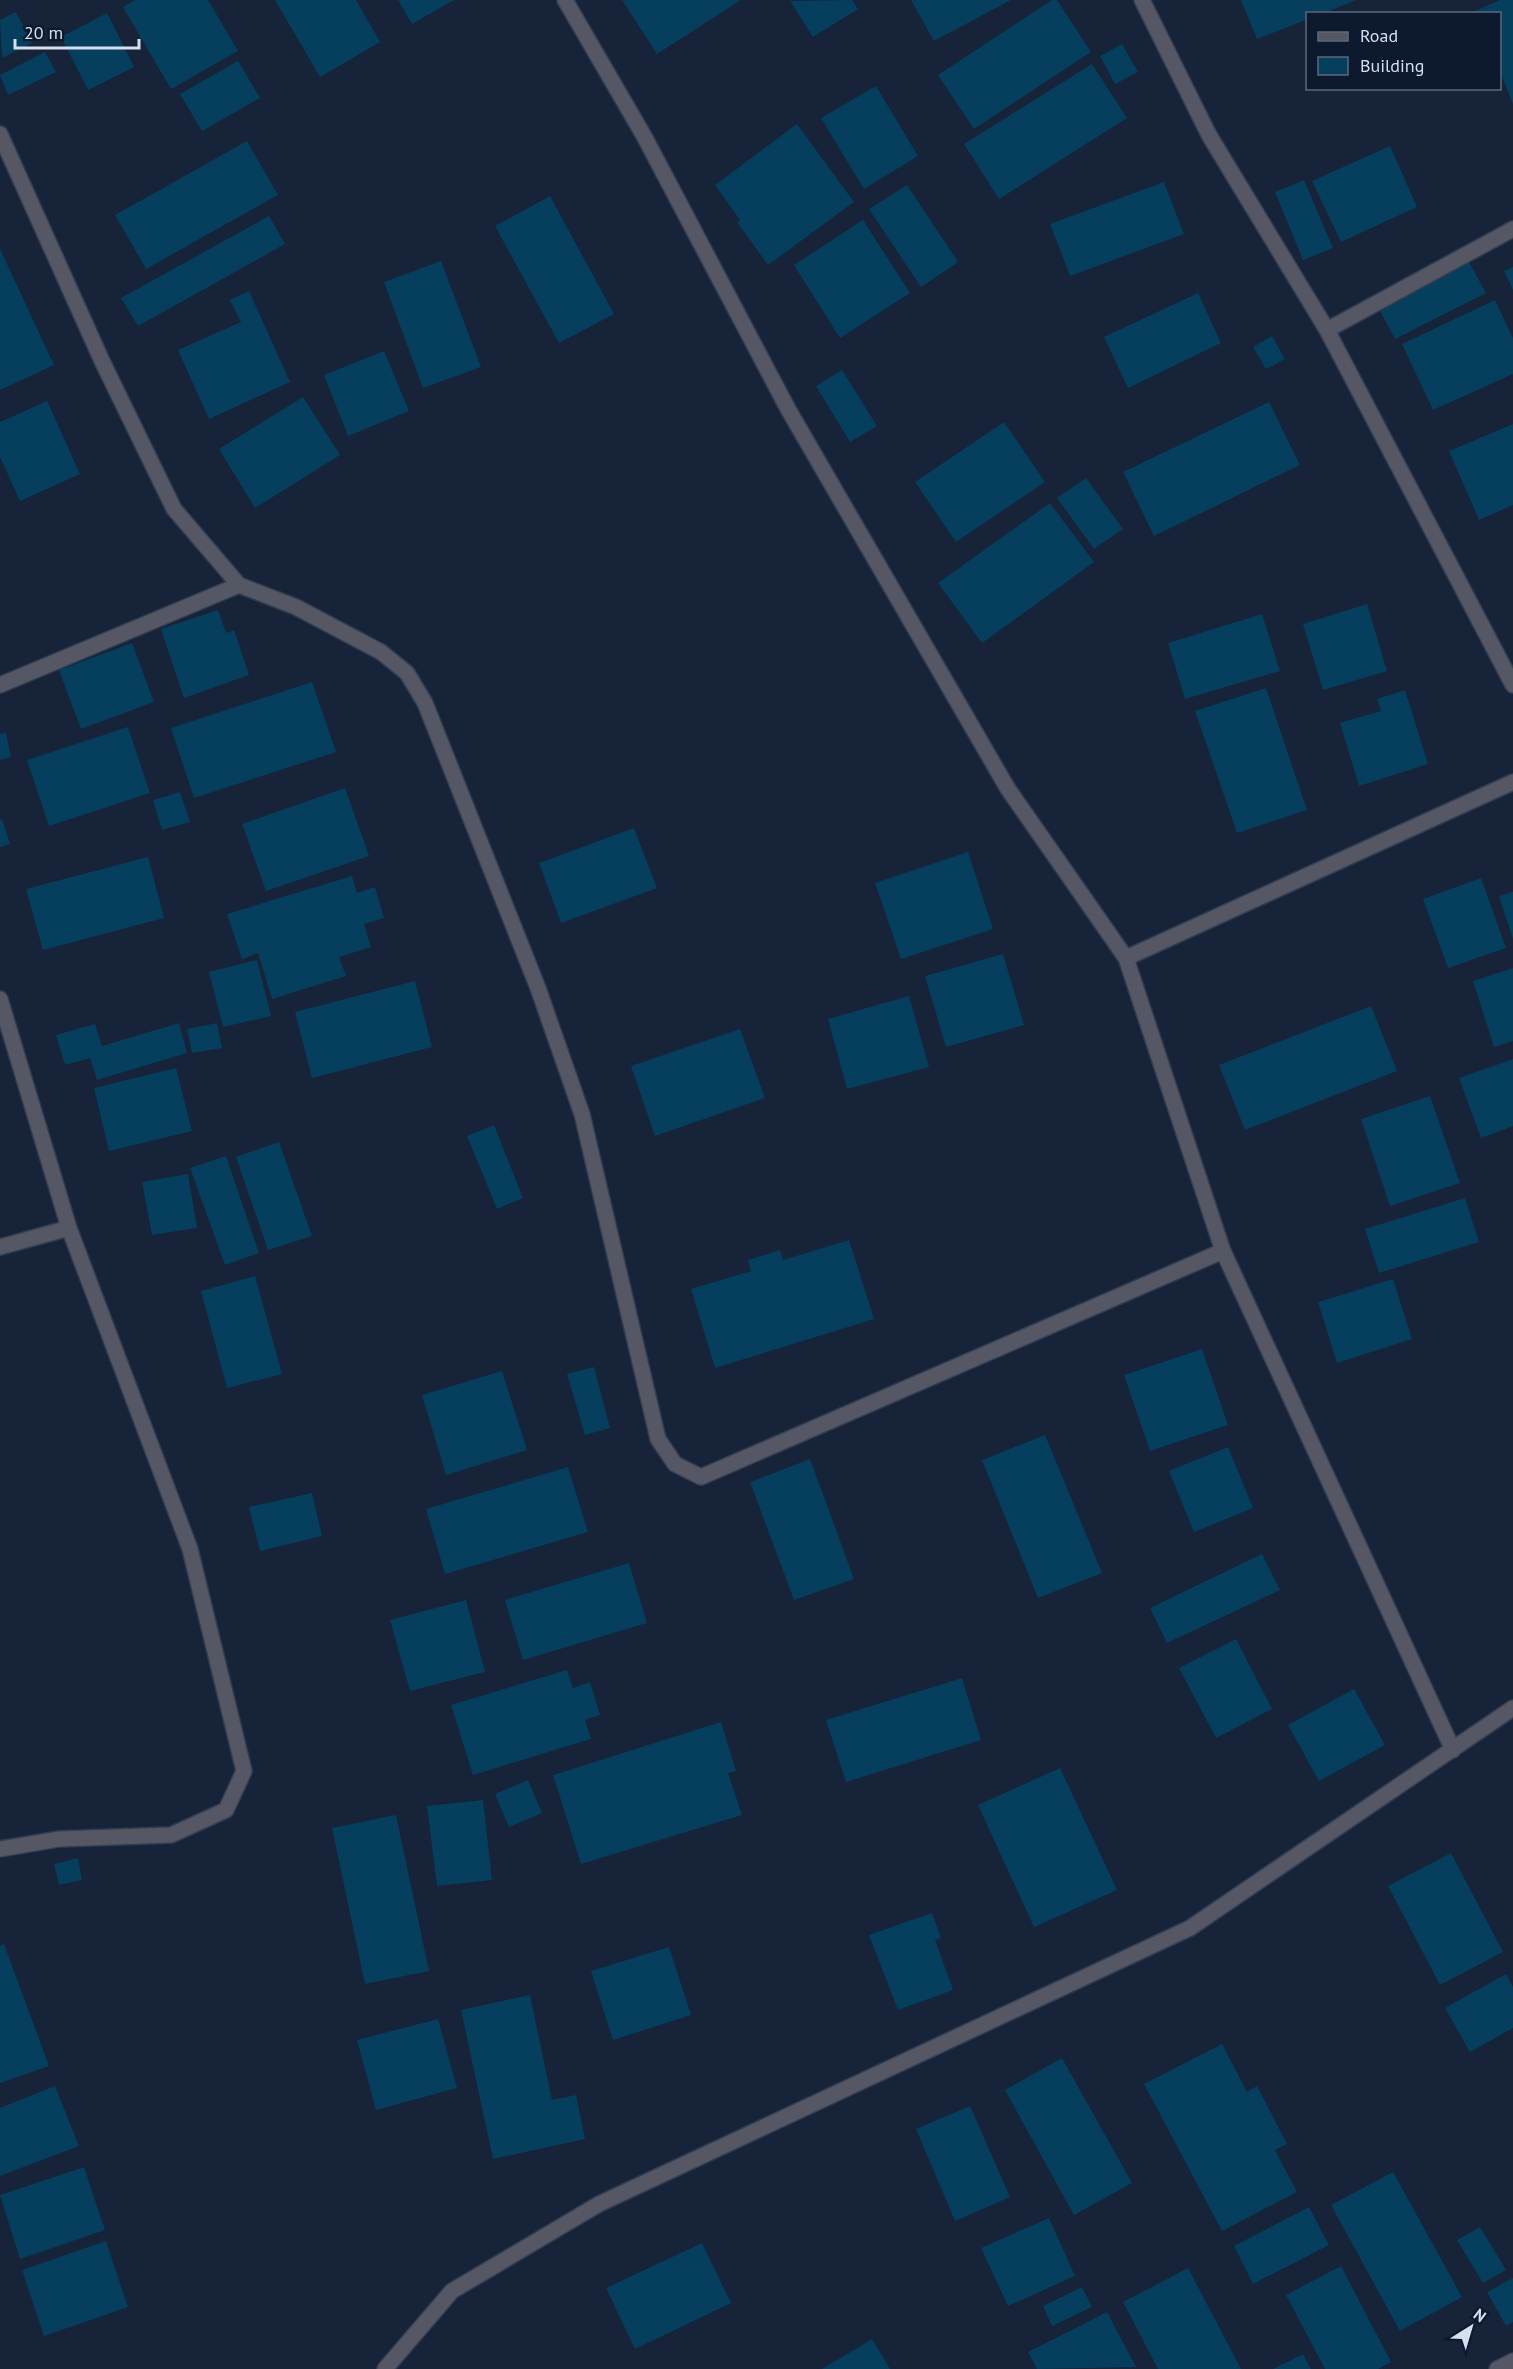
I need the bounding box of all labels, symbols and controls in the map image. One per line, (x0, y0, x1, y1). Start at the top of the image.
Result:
scale bar (15, 12, 140, 50)
legend (1306, 12, 1501, 90)
text: 20 m (24, 21, 63, 44)
text: Road (1360, 24, 1398, 47)
text: Building (1360, 54, 1424, 77)
north arrow (1441, 2297, 1501, 2357)
text: N (1470, 2304, 1490, 2326)

